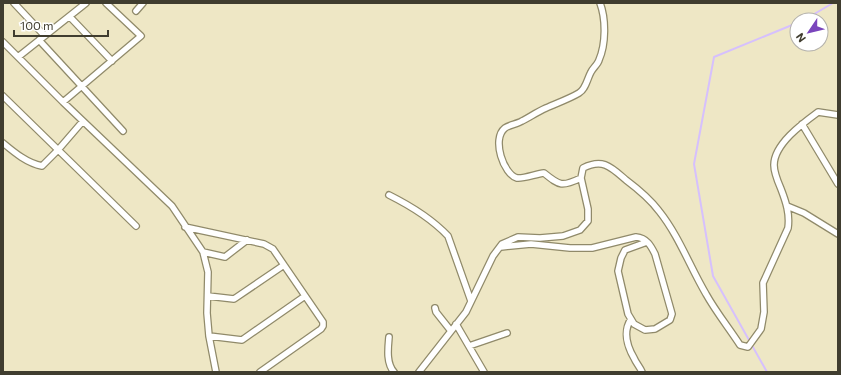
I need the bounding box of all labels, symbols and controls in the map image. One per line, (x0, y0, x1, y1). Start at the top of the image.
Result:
scale bar (14, 12, 108, 38)
north arrow (789, 12, 829, 52)
text: 100 m (20, 18, 54, 32)
text: N (793, 31, 808, 45)

